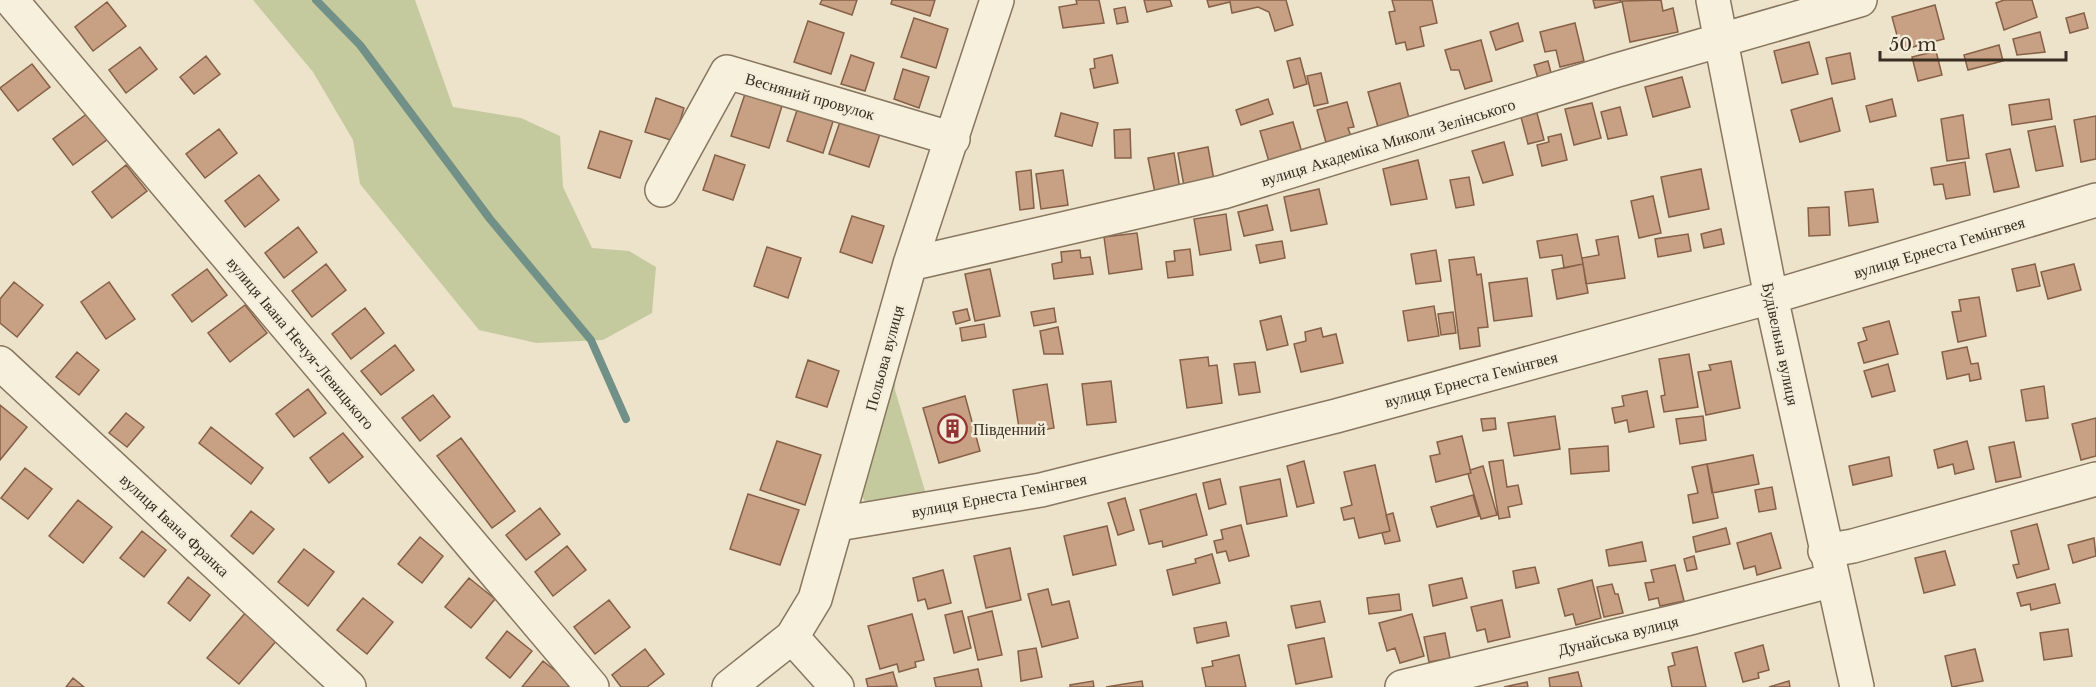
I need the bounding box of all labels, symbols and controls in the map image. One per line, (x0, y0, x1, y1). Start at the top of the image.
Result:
scale bar (1880, 24, 2066, 62)
text: 50 m (1889, 34, 1937, 56)
street label: Весняний провулок (743, 68, 877, 124)
street label: вулиця Академіка Миколи Зелінського (1258, 94, 1518, 190)
street label: вулиця Ернеста Гемінгвея (1851, 211, 2028, 283)
street label: вулиця Івана Нечуя-Левицького (223, 253, 379, 433)
street label: Будівельна вулиця (1758, 281, 1804, 408)
street label: Польова вулиця (860, 302, 908, 413)
street label: вулиця Ернеста Гемінгвея (1382, 346, 1560, 412)
building icon: Південний (936, 413, 968, 445)
place label: Південний (973, 419, 1046, 439)
street label: вулиця Ернеста Гемінгвея (910, 468, 1089, 522)
street label: вулиця Івана Франка (116, 469, 234, 581)
street label: Дунайська вулиця (1556, 610, 1681, 660)

